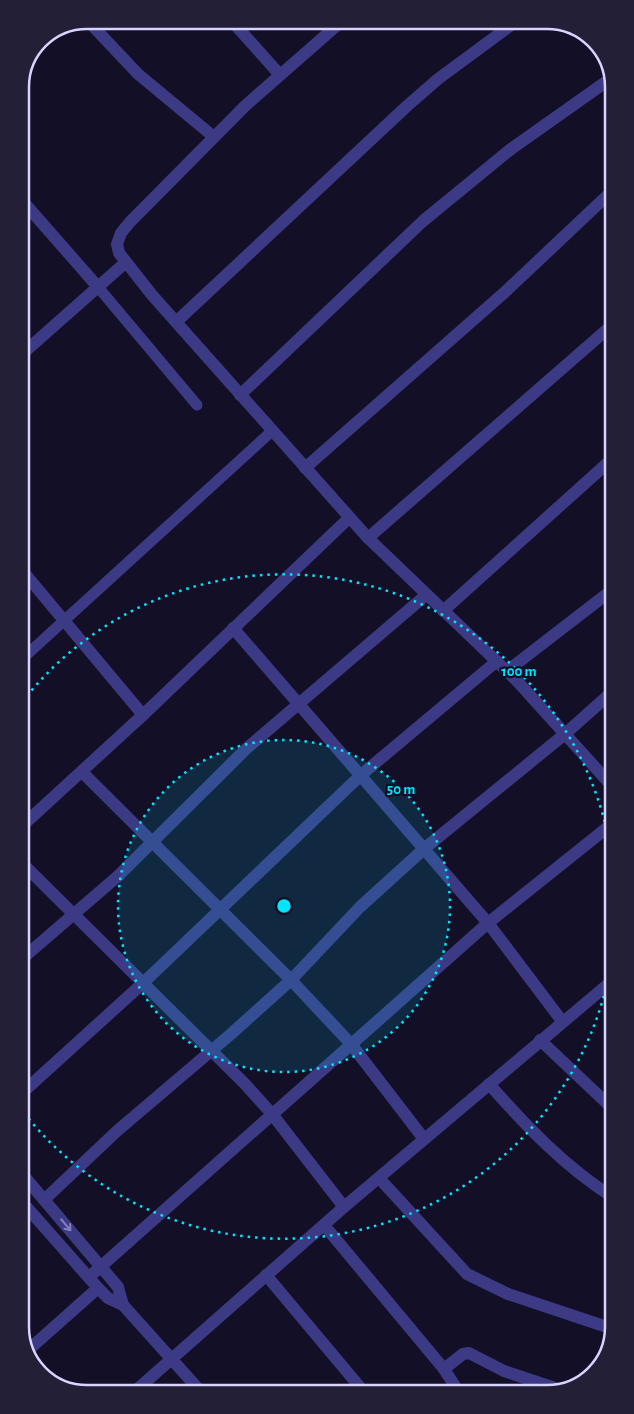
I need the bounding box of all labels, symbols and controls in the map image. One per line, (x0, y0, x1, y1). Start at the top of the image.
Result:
text: 100 m (501, 664, 537, 679)
text: 50 m (387, 782, 415, 797)
centre of rings (275, 897, 293, 915)
one-way arrow (60, 1218, 71, 1231)

